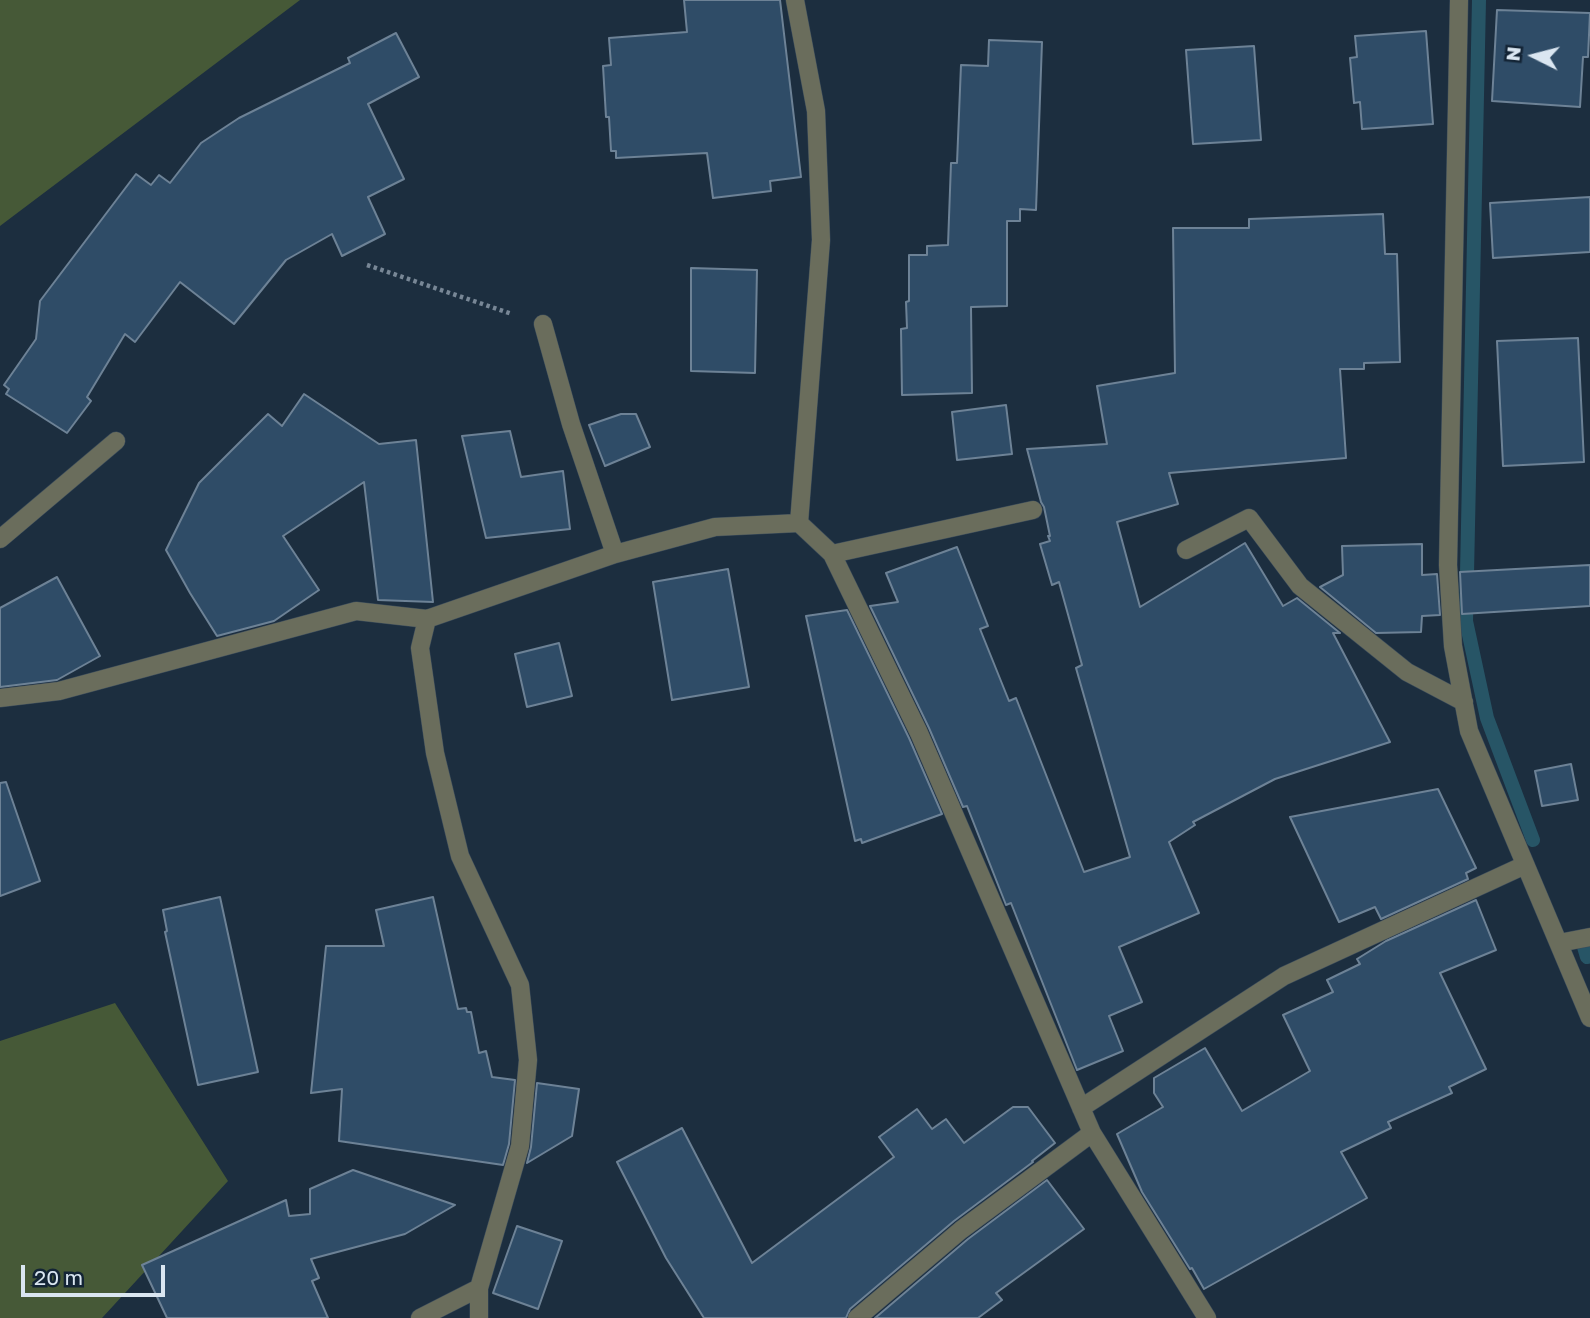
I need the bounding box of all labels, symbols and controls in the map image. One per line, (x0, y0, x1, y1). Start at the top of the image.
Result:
north arrow (1499, 21, 1569, 91)
text: N (1500, 45, 1525, 62)
scale bar (24, 1252, 168, 1296)
text: 20 m (34, 1264, 83, 1290)

